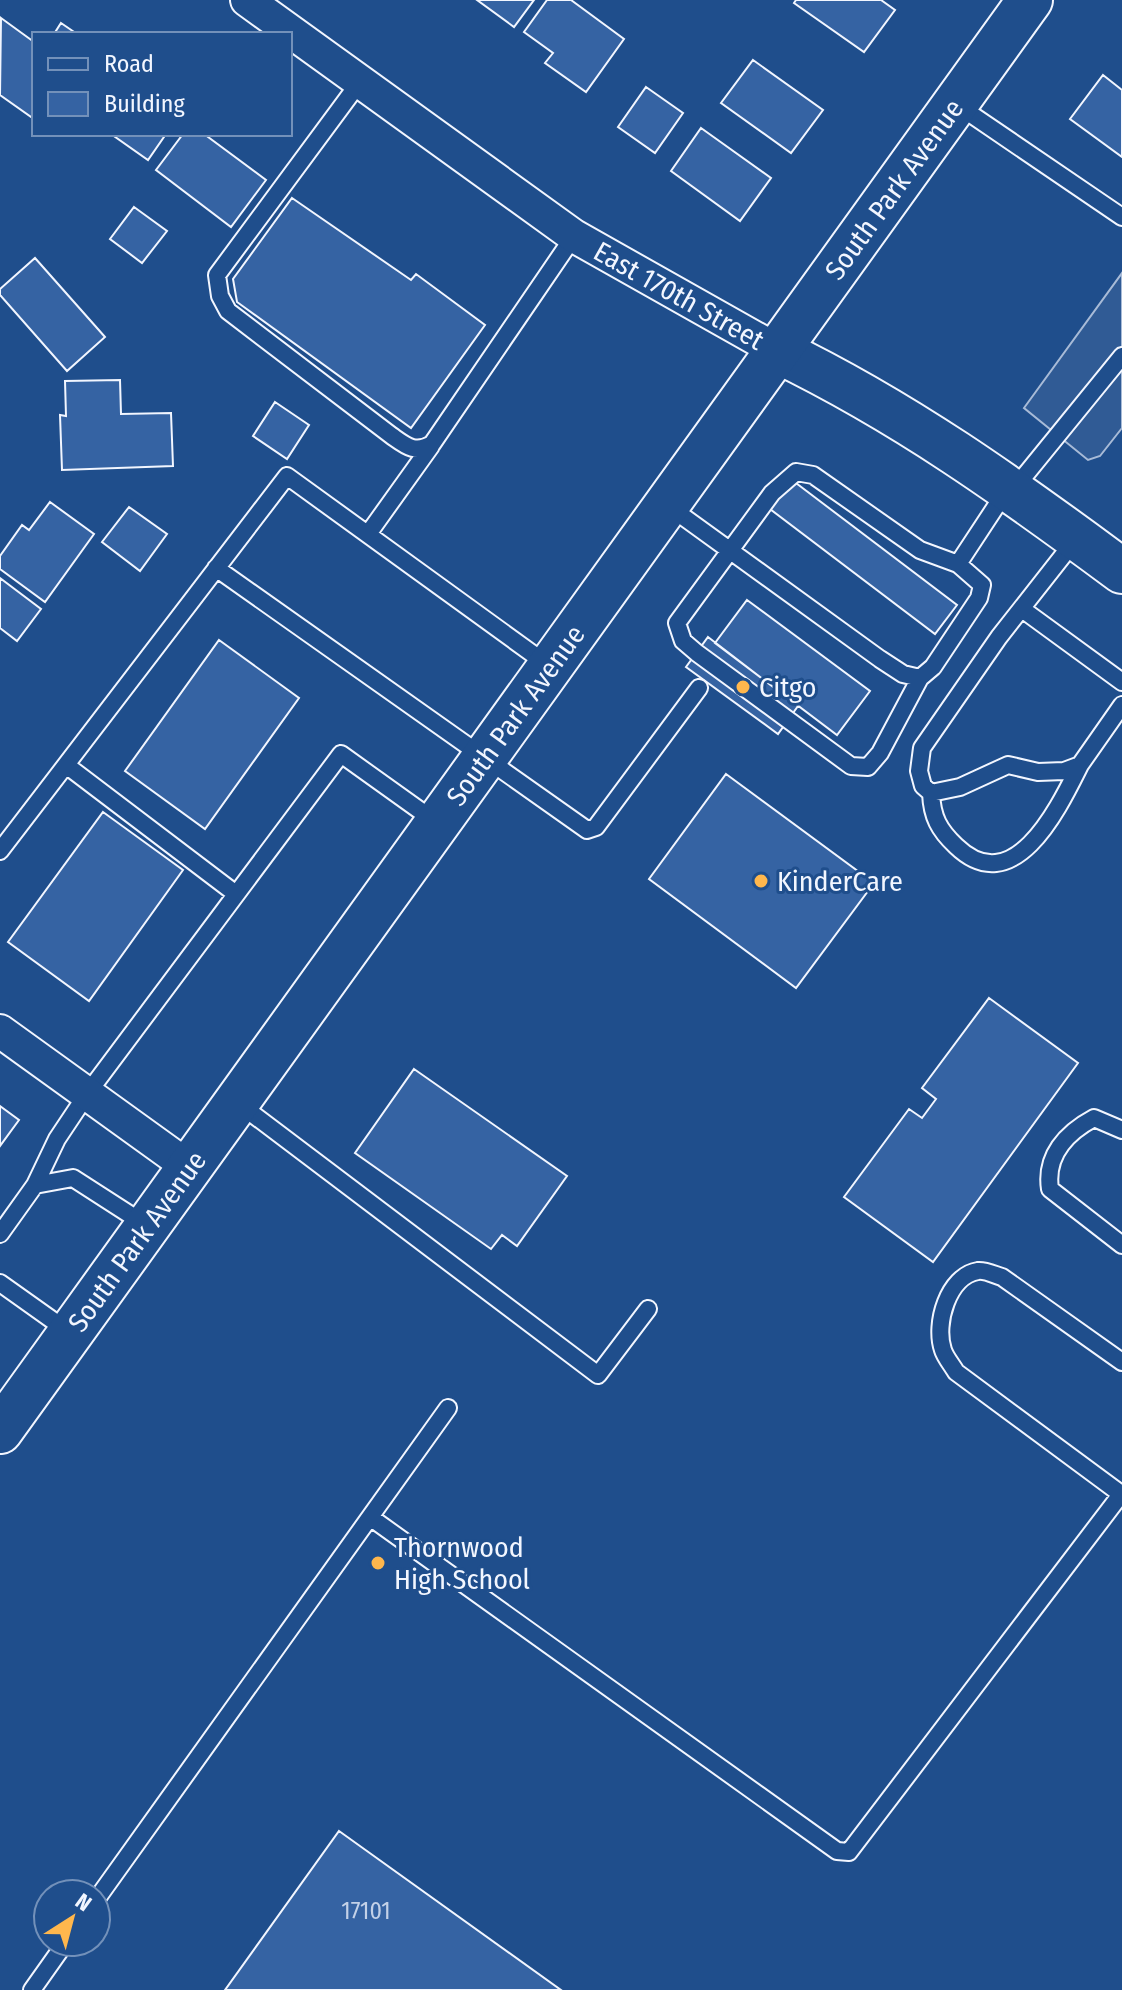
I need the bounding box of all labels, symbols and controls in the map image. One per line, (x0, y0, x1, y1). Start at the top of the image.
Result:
legend (32, 32, 292, 136)
text: Road (104, 50, 154, 78)
text: Building (104, 90, 186, 118)
street label: South Park Avenue (818, 93, 970, 286)
street label: East 170th Street (588, 234, 771, 357)
street label: South Park Avenue (439, 619, 591, 812)
place label: Citgo (759, 671, 816, 704)
marker: Citgo (734, 678, 752, 696)
place label: KinderCare (777, 865, 903, 898)
marker: KinderCare (752, 872, 770, 890)
street label: South Park Avenue (61, 1144, 213, 1338)
place label: Thornwood High School (394, 1531, 530, 1596)
marker: Thornwood High School (369, 1554, 387, 1572)
north arrow (32, 1878, 112, 1958)
text: N (70, 1887, 97, 1917)
house number: 17101 (341, 1897, 391, 1925)

